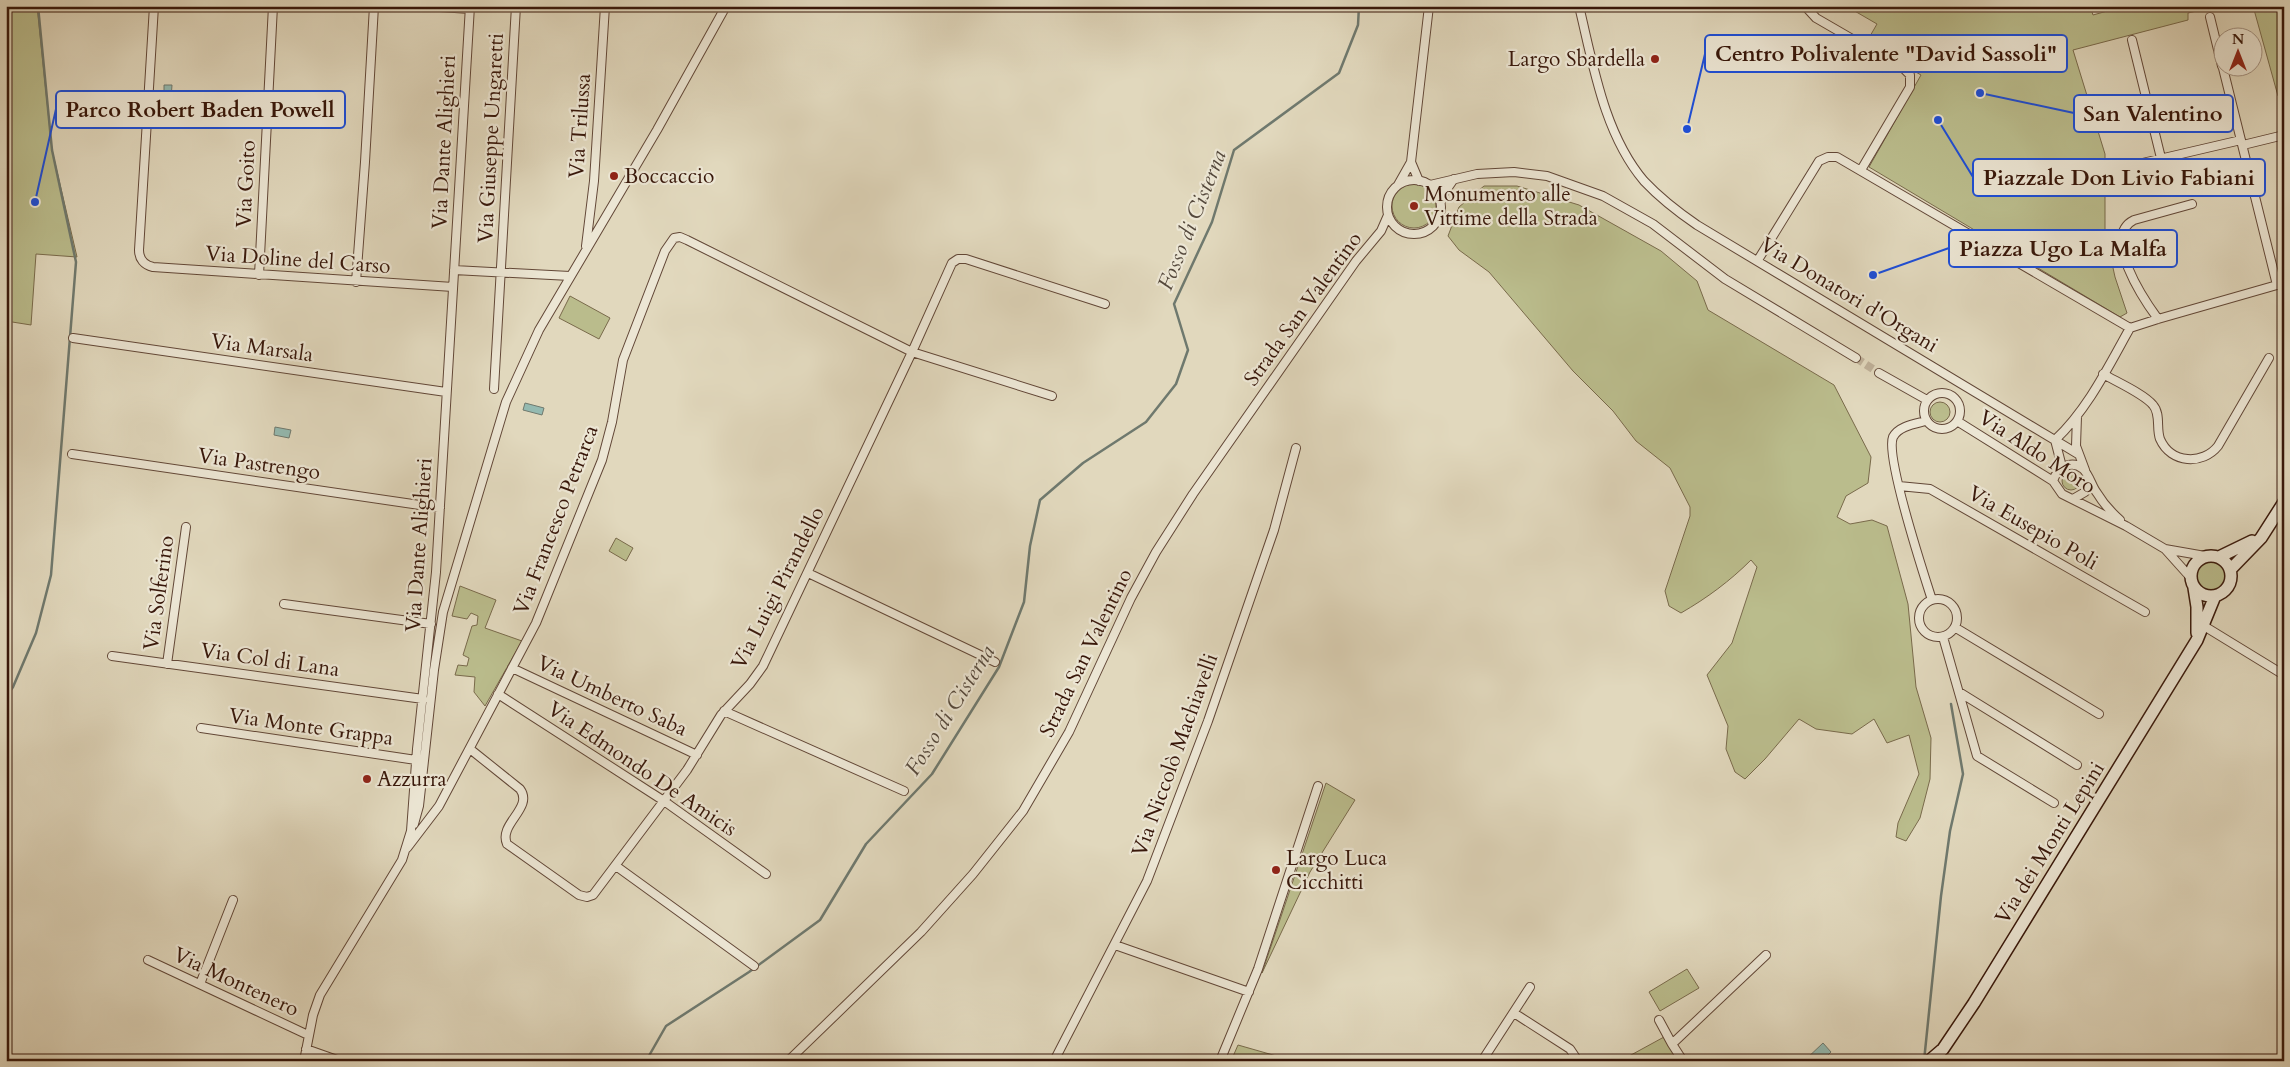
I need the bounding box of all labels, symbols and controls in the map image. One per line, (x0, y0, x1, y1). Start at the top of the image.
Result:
north arrow (2212, 28, 2262, 78)
text: N (2232, 30, 2244, 49)
street label: Via Giuseppe Ungaretti (471, 32, 511, 244)
callout: Centro Polivalente "David Sassoli" (1705, 35, 2067, 72)
text: Centro Polivalente "David Sassoli" (1715, 39, 2057, 69)
place label: Largo Sbardella (1508, 45, 1645, 74)
marker: Largo Sbardella (1649, 53, 1661, 65)
street label: Via Dante Alighieri (425, 54, 463, 230)
street label: Via Trilussa (562, 73, 598, 179)
callout: Parco Robert Baden Powell (56, 91, 345, 128)
text: Parco Robert Baden Powell (65, 95, 335, 125)
callout: San Valentino (2074, 95, 2233, 132)
text: San Valentino (2083, 99, 2223, 129)
street label: Via Goito (229, 139, 263, 229)
water label: Fosso di Cisterna (1150, 145, 1234, 294)
callout: Piazzale Don Livio Fabiani (1973, 159, 2265, 196)
place label: Boccaccio (624, 162, 714, 191)
text: Piazzale Don Livio Fabiani (1983, 163, 2255, 193)
marker: Boccaccio (608, 170, 620, 182)
place label: Monumento alle Vittime della Strada (1424, 180, 1598, 233)
marker: Monumento alle Vittime della Strada (1408, 200, 1420, 212)
street label: Strada San Valentino (1237, 226, 1369, 392)
street label: Via Donatori d'Organi (1754, 230, 1944, 360)
callout: Piazza Ugo La Malfa (1949, 230, 2177, 267)
text: Piazza Ugo La Malfa (1959, 234, 2167, 264)
street label: Via Doline del Carso (204, 239, 392, 281)
street label: Via Marsala (209, 326, 315, 370)
street label: Via Aldo Moro (1973, 403, 2101, 501)
street label: Via Francesco Petrarca (506, 421, 606, 619)
street label: Via Pastrengo (196, 441, 322, 487)
street label: Via Dante Alighieri (398, 457, 440, 633)
street label: Via Eusepio Poli (1962, 479, 2104, 577)
street label: Via Luigi Pirandello (724, 502, 832, 674)
street label: Via Solferino (137, 534, 181, 652)
street label: Strada San Valentino (1033, 564, 1139, 742)
street label: Via Col di Lana (199, 636, 341, 684)
water label: Fosso di Cisterna (898, 639, 1002, 781)
street label: Via Umberto Saba (532, 648, 692, 744)
street label: Via Niccolò Machiavelli (1125, 649, 1225, 861)
street label: Via Edmondo De Amicis (542, 695, 742, 843)
street label: Via Monte Grappa (227, 701, 395, 753)
street label: Via dei Monti Lepini (1988, 756, 2112, 930)
place label: Azzurra (377, 765, 447, 794)
marker: Azzurra (361, 773, 373, 785)
place label: Largo Luca Cicchitti (1286, 844, 1387, 897)
marker: Largo Luca Cicchitti (1270, 864, 1282, 876)
street label: Via Montenero (168, 940, 304, 1024)

